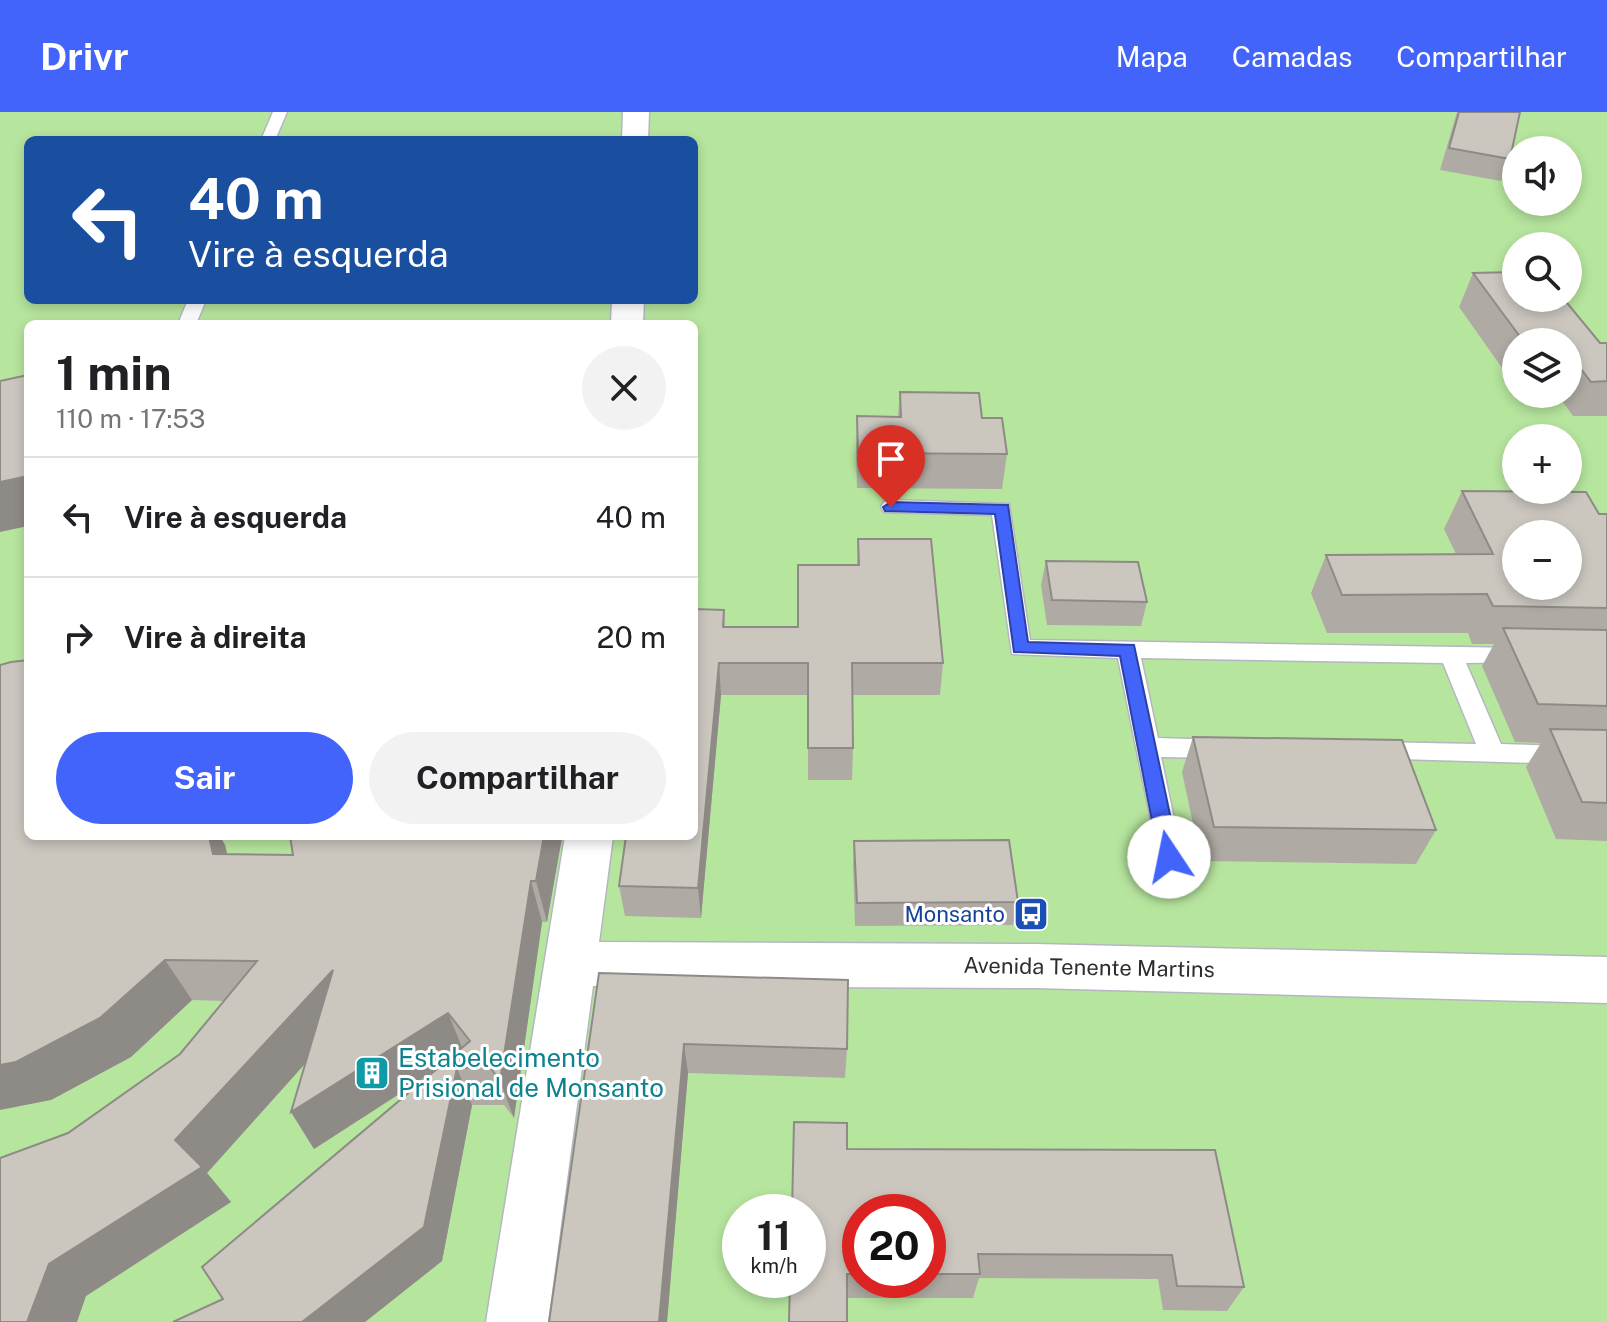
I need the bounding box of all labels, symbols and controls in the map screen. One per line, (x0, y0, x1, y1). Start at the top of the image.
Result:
text: Drivr (40, 34, 129, 79)
text: Mapa (1116, 40, 1188, 73)
text: Camadas (1232, 40, 1352, 73)
text: Compartilhar (1396, 40, 1567, 73)
map controls (1502, 136, 1582, 600)
button: sound (1502, 136, 1582, 216)
text: 40 m (188, 166, 324, 232)
icon: left (56, 168, 160, 272)
button: search (1502, 232, 1582, 312)
text: Vire à esquerda (188, 233, 449, 275)
button: layers (1502, 328, 1582, 408)
text: 1 min (56, 344, 172, 401)
button: close (582, 346, 666, 430)
text: 110 m · 17:53 (56, 403, 205, 434)
button: + (1502, 424, 1582, 504)
pin (857, 425, 925, 507)
icon: arrive (869, 437, 913, 481)
icon: left (56, 495, 100, 539)
text: Vire à esquerda (124, 499, 347, 535)
text: 40 m (596, 499, 666, 535)
button: − (1502, 520, 1582, 600)
icon: right (56, 615, 100, 659)
text: Vire à direita (124, 619, 307, 655)
text: 20 m (597, 619, 666, 655)
button: Sair (56, 732, 353, 824)
button: Compartilhar (369, 732, 666, 824)
position arrow (1127, 815, 1211, 899)
bus stop icon: Monsanto (1012, 895, 1050, 933)
place label: Monsanto (904, 901, 1005, 927)
street label: Avenida Tenente Martins (963, 952, 1215, 982)
place label: Estabelecimento Prisional de Monsanto (398, 1042, 664, 1103)
building icon: Estabelecimento Prisional de Monsanto (353, 1054, 391, 1092)
speed limit sign: 20 (842, 1194, 946, 1298)
text: 11 (757, 1212, 791, 1259)
text: km/h (750, 1254, 798, 1278)

